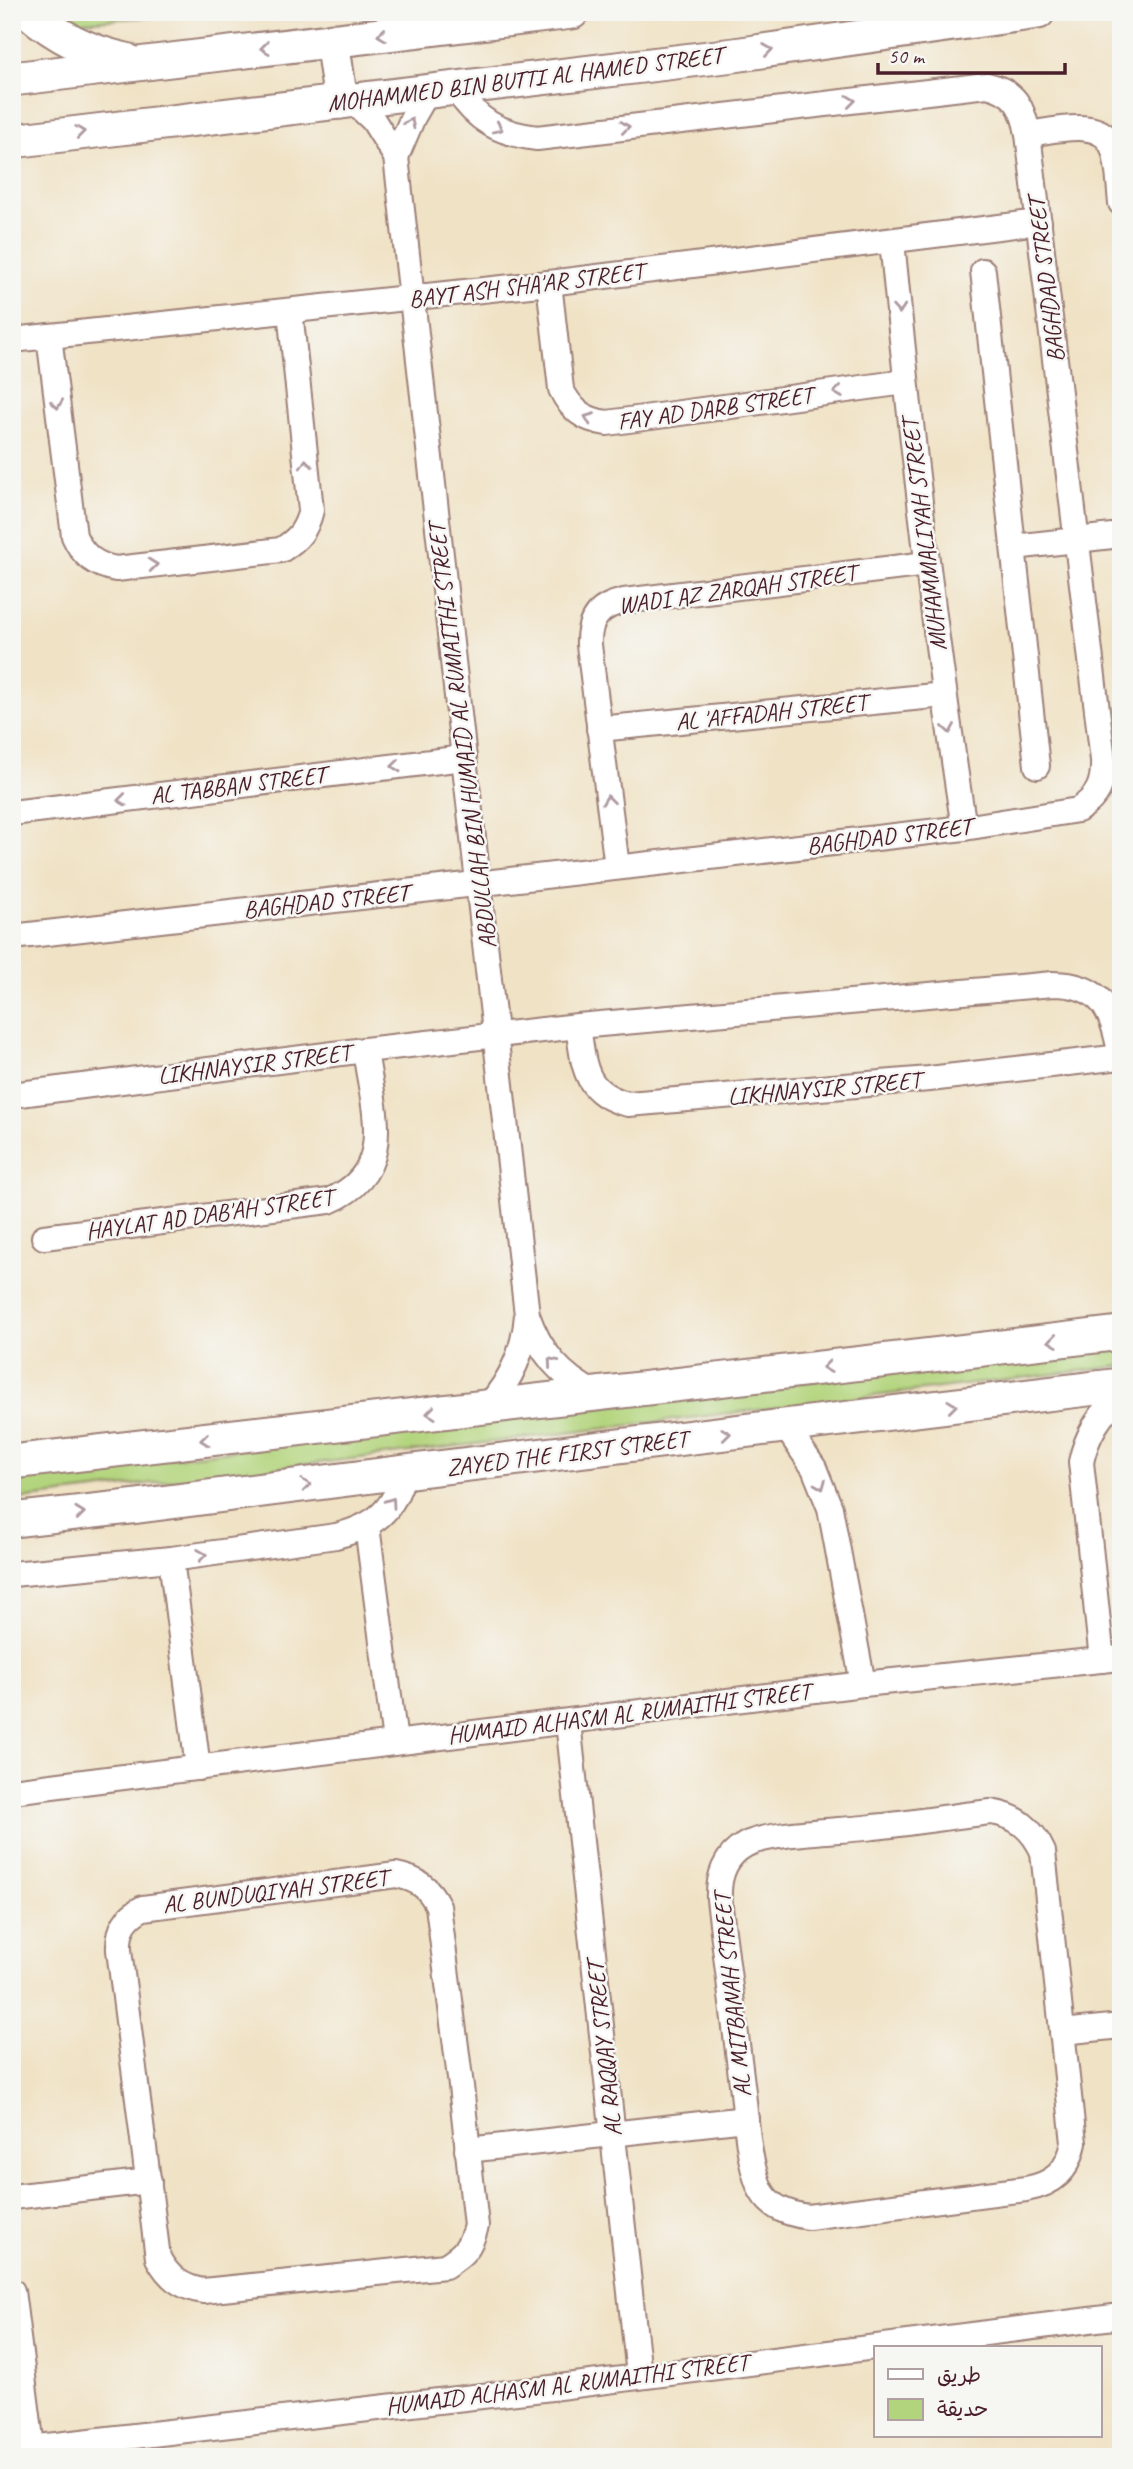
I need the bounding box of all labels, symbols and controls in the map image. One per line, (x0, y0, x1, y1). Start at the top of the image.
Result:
one-way arrow (377, 27, 388, 42)
scale bar (878, 32, 1065, 76)
street label: MOHAMMED BIN BUTTI AL HAMED STREET (326, 39, 730, 118)
one-way arrow (259, 40, 270, 55)
one-way arrow (762, 43, 774, 58)
text: 50 m (888, 43, 926, 69)
one-way arrow (845, 93, 857, 108)
one-way arrow (402, 118, 416, 130)
one-way arrow (491, 120, 503, 134)
one-way arrow (619, 120, 631, 135)
one-way arrow (74, 125, 86, 140)
street label: BAGHDAD STREET (1020, 190, 1071, 364)
street label: BAYT ASH SHA'AR STREET (407, 255, 651, 314)
one-way arrow (891, 303, 906, 315)
street label: FAY AD DARB STREET (616, 379, 819, 437)
one-way arrow (832, 384, 844, 399)
one-way arrow (50, 398, 65, 410)
street label: MUHAMMALIYAH STREET (894, 411, 953, 653)
one-way arrow (584, 412, 596, 426)
one-way arrow (299, 458, 314, 470)
street label: ABDULLAH BIN HUMAID AL RUMAITHI STREET (420, 517, 503, 950)
street label: WADI AZ ZARQAH STREET (616, 557, 864, 621)
one-way arrow (148, 558, 159, 573)
street label: AL 'AFFADAH STREET (674, 686, 874, 737)
one-way arrow (941, 723, 956, 735)
one-way arrow (390, 758, 401, 773)
street label: AL TABBAN STREET (149, 759, 333, 811)
one-way arrow (116, 793, 127, 808)
one-way arrow (601, 794, 616, 806)
street label: BAGHDAD STREET (805, 810, 979, 861)
street label: BAGHDAD STREET (242, 877, 416, 925)
street label: LIKHNAYSIR STREET (156, 1037, 358, 1091)
street label: LIKHNAYSIR STREET (726, 1064, 928, 1111)
street label: HAYLAT AD DAB'AH STREET (84, 1181, 340, 1246)
one-way arrow (1047, 1333, 1059, 1348)
one-way arrow (548, 1357, 560, 1370)
one-way arrow (821, 1360, 833, 1375)
one-way arrow (946, 1399, 958, 1414)
one-way arrow (425, 1405, 436, 1420)
street label: ZAYED THE FIRST STREET (445, 1423, 694, 1483)
one-way arrow (721, 1427, 732, 1442)
one-way arrow (199, 1432, 211, 1447)
one-way arrow (300, 1477, 312, 1492)
one-way arrow (813, 1478, 827, 1490)
one-way arrow (383, 1497, 395, 1510)
one-way arrow (74, 1505, 86, 1520)
one-way arrow (196, 1547, 208, 1562)
street label: HUMAID ALHASM AL RUMAITHI STREET (446, 1675, 817, 1750)
street label: AL BUNDUQIYAH STREET (161, 1862, 395, 1920)
street label: AL MITBANAH STREET (706, 1886, 758, 2099)
street label: AL RAQQAY STREET (579, 1954, 628, 2138)
street label: HUMAID ALHASM AL RUMAITHI STREET (384, 2346, 755, 2421)
legend (874, 2346, 1102, 2438)
text: طريق (937, 2362, 981, 2388)
text: حديقة (937, 2396, 988, 2422)

